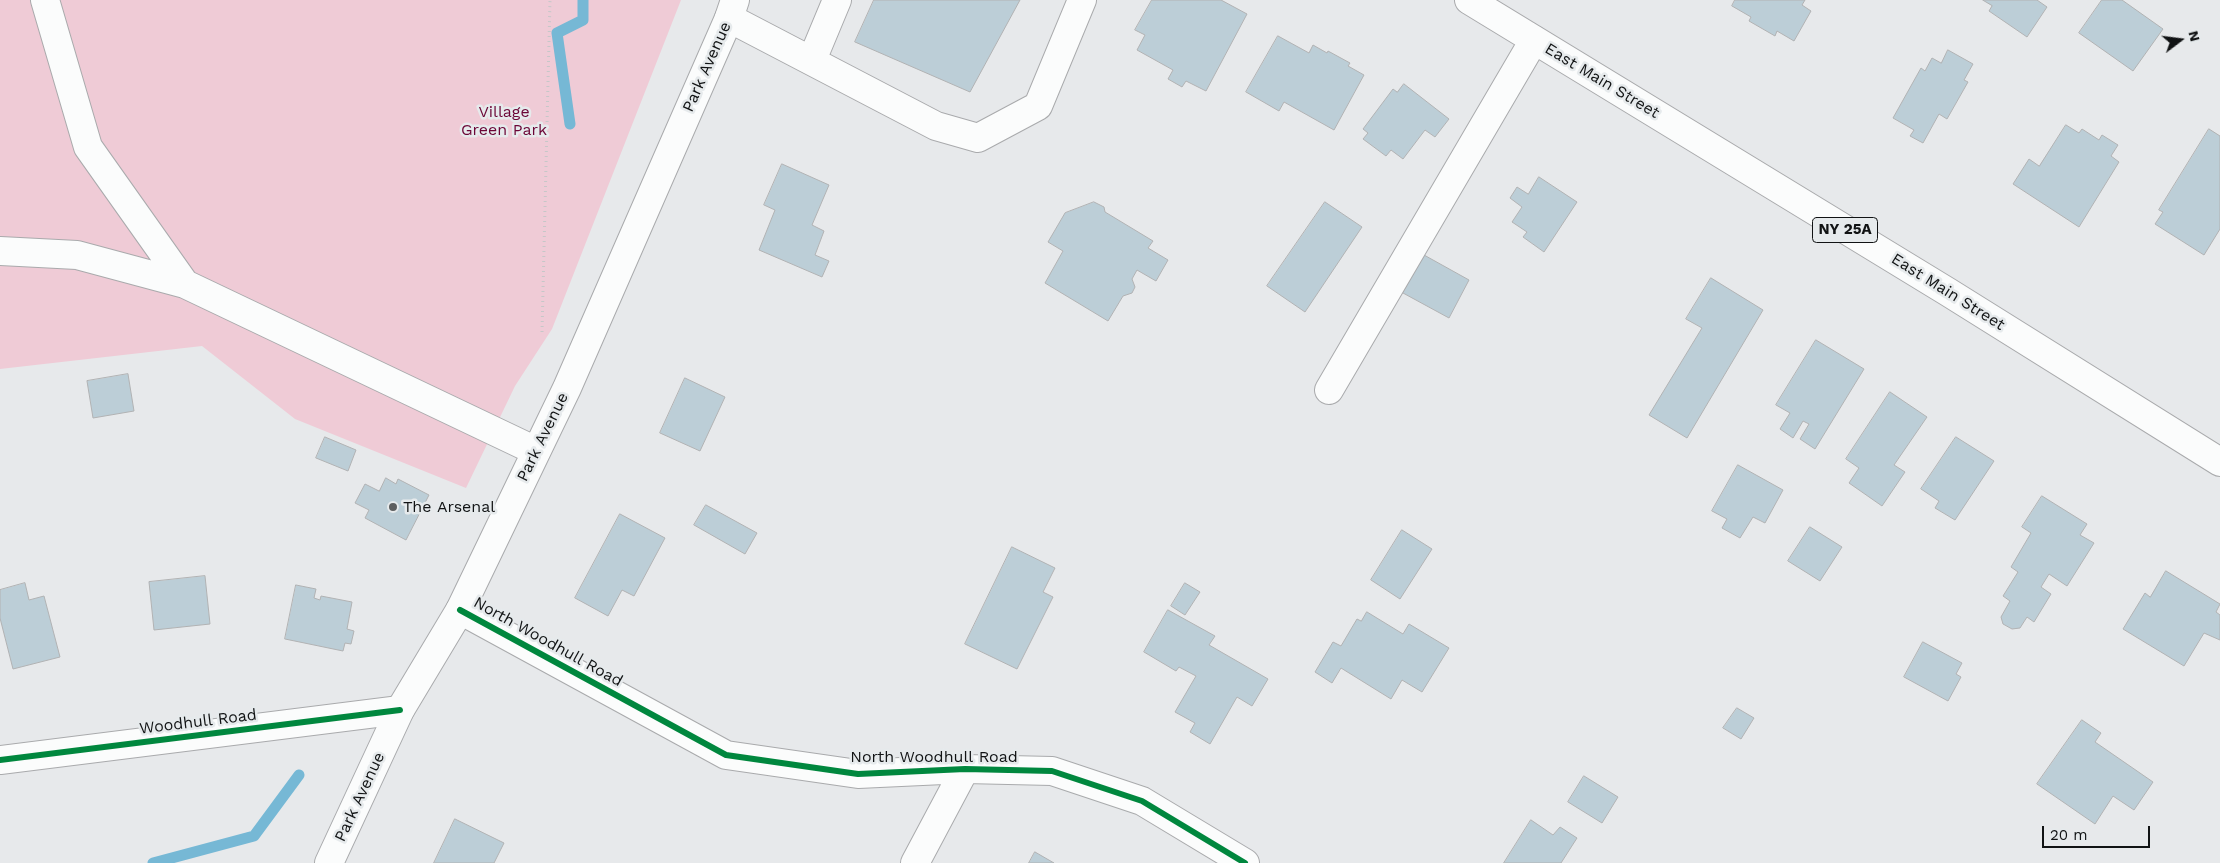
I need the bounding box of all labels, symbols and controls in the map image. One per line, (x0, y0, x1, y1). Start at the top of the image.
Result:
north arrow (2155, 15, 2205, 65)
street label: Park Avenue (679, 19, 735, 115)
text: N (2185, 29, 2204, 43)
street label: East Main Street (1541, 39, 1663, 123)
park label: Village Green Park (461, 102, 547, 140)
road number: NY 25A (1812, 218, 1878, 242)
street label: East Main Street (1888, 249, 2008, 335)
street label: Park Avenue (513, 389, 573, 485)
place label: The Arsenal (403, 497, 495, 517)
marker: The Arsenal (387, 501, 399, 513)
street label: North Woodhull Road (470, 593, 626, 691)
street label: Woodhull Road (138, 705, 258, 739)
street label: North Woodhull Road (850, 747, 1018, 767)
street label: Park Avenue (331, 749, 389, 845)
scale bar (2045, 816, 2152, 848)
text: 20 m (2050, 826, 2088, 844)

